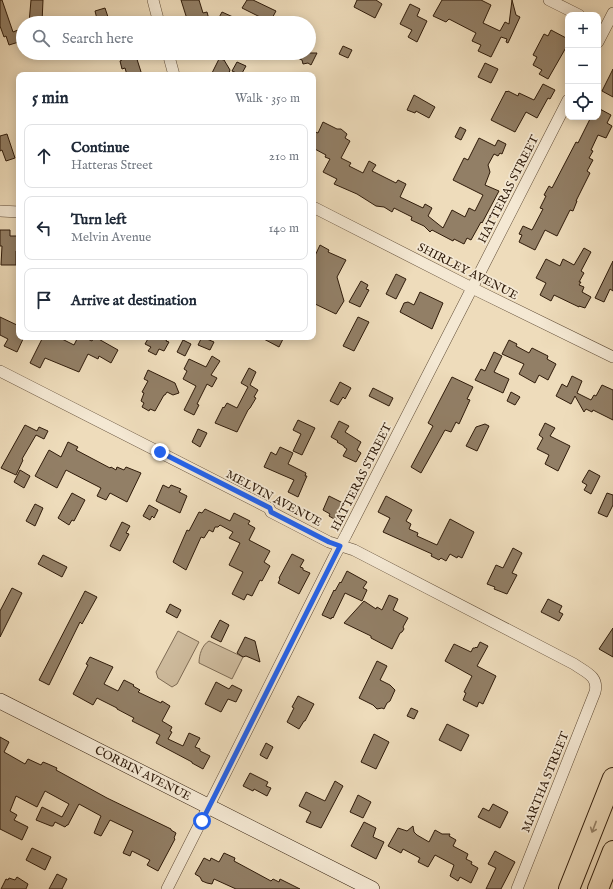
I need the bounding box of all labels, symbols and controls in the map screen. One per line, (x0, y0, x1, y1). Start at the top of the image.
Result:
map controls (565, 12, 601, 120)
button: + (565, 12, 601, 48)
search box (16, 16, 316, 60)
icon: search (30, 27, 52, 49)
text: Search here (62, 29, 133, 48)
button: − (565, 48, 601, 84)
button: locate (565, 84, 601, 120)
text: 5 min (32, 88, 69, 109)
text: Walk · 350 m (235, 90, 300, 107)
street label: HATTERAS STREET (475, 132, 542, 246)
text: Continue (71, 138, 129, 157)
icon: ahead (33, 145, 55, 167)
text: 210 m (269, 148, 299, 165)
text: Hatteras Street (71, 157, 153, 174)
text: Turn left (71, 210, 127, 229)
icon: left (33, 217, 55, 239)
text: 140 m (269, 220, 299, 237)
text: Melvin Avenue (71, 229, 151, 246)
street label: SHIRLEY AVENUE (415, 240, 521, 303)
icon: arrive (33, 289, 55, 311)
text: Arrive at destination (71, 291, 197, 310)
street label: HATTERAS STREET (328, 420, 395, 534)
route end (151, 443, 169, 461)
street label: MELVIN AVENUE (223, 467, 324, 530)
street label: MARTHA STREET (518, 729, 573, 835)
street label: CORBIN AVENUE (92, 743, 193, 804)
route start (193, 812, 211, 830)
one-way arrow (589, 821, 597, 833)

